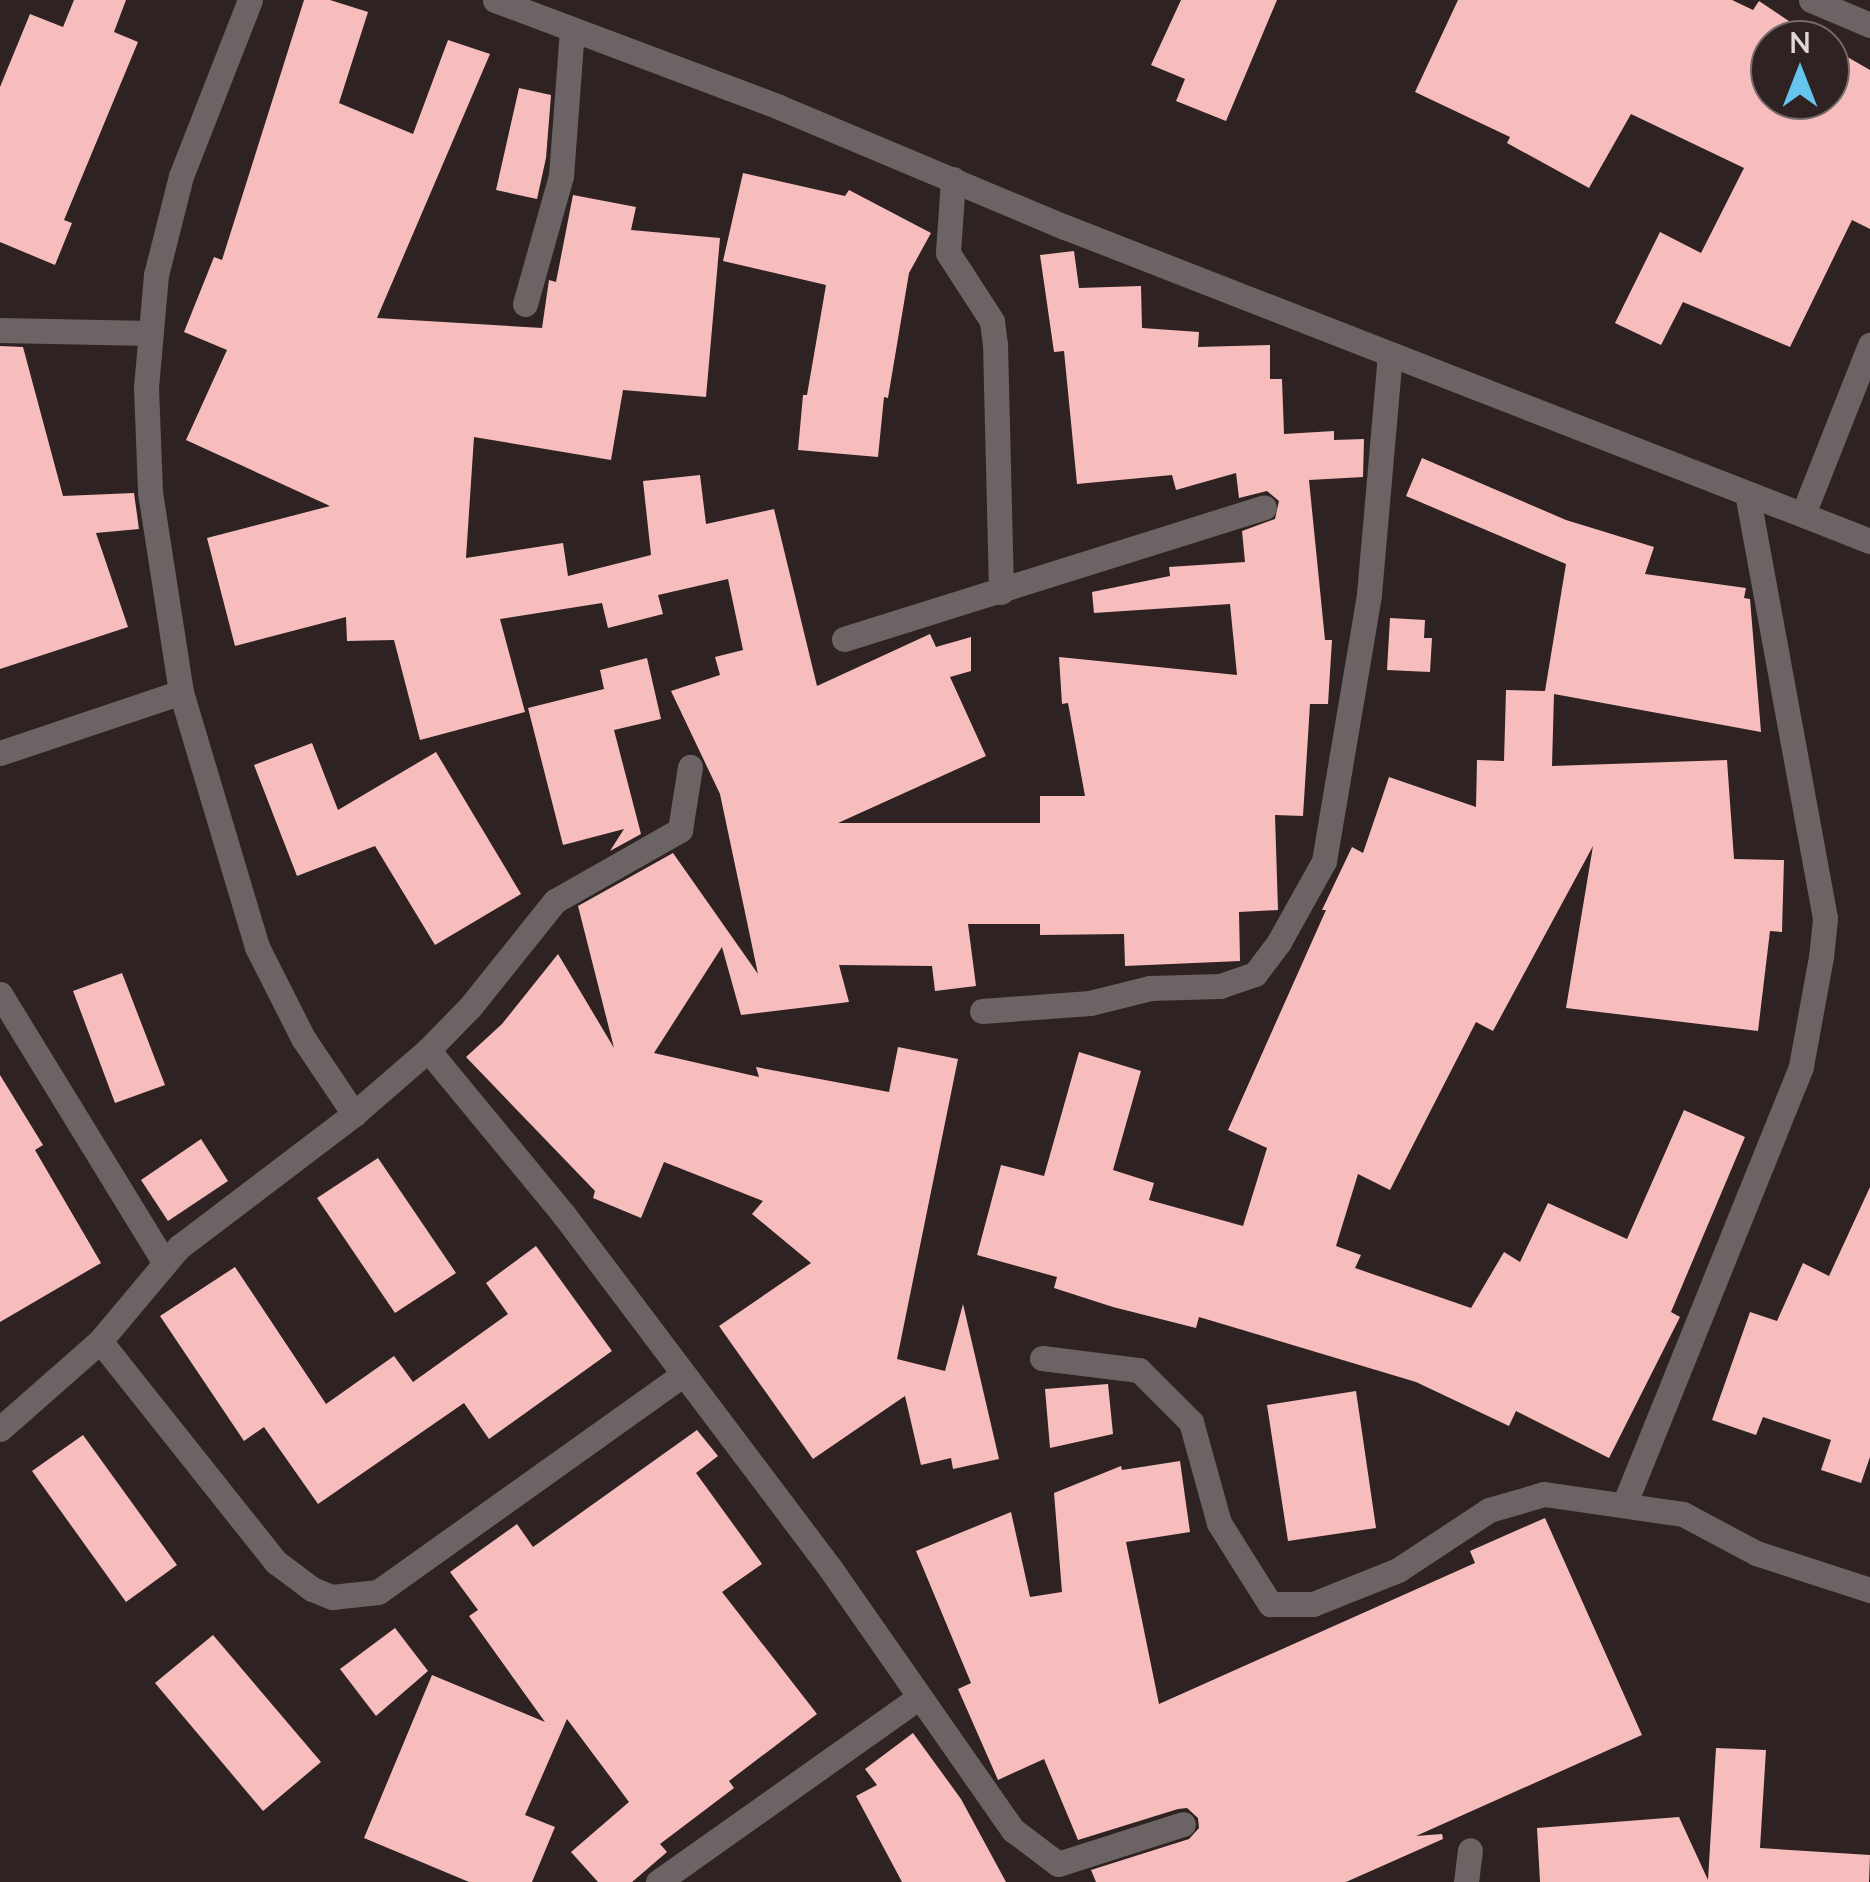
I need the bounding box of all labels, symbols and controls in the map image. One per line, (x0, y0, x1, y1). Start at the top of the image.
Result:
north arrow (1750, 20, 1850, 120)
text: N (1789, 25, 1811, 59)

